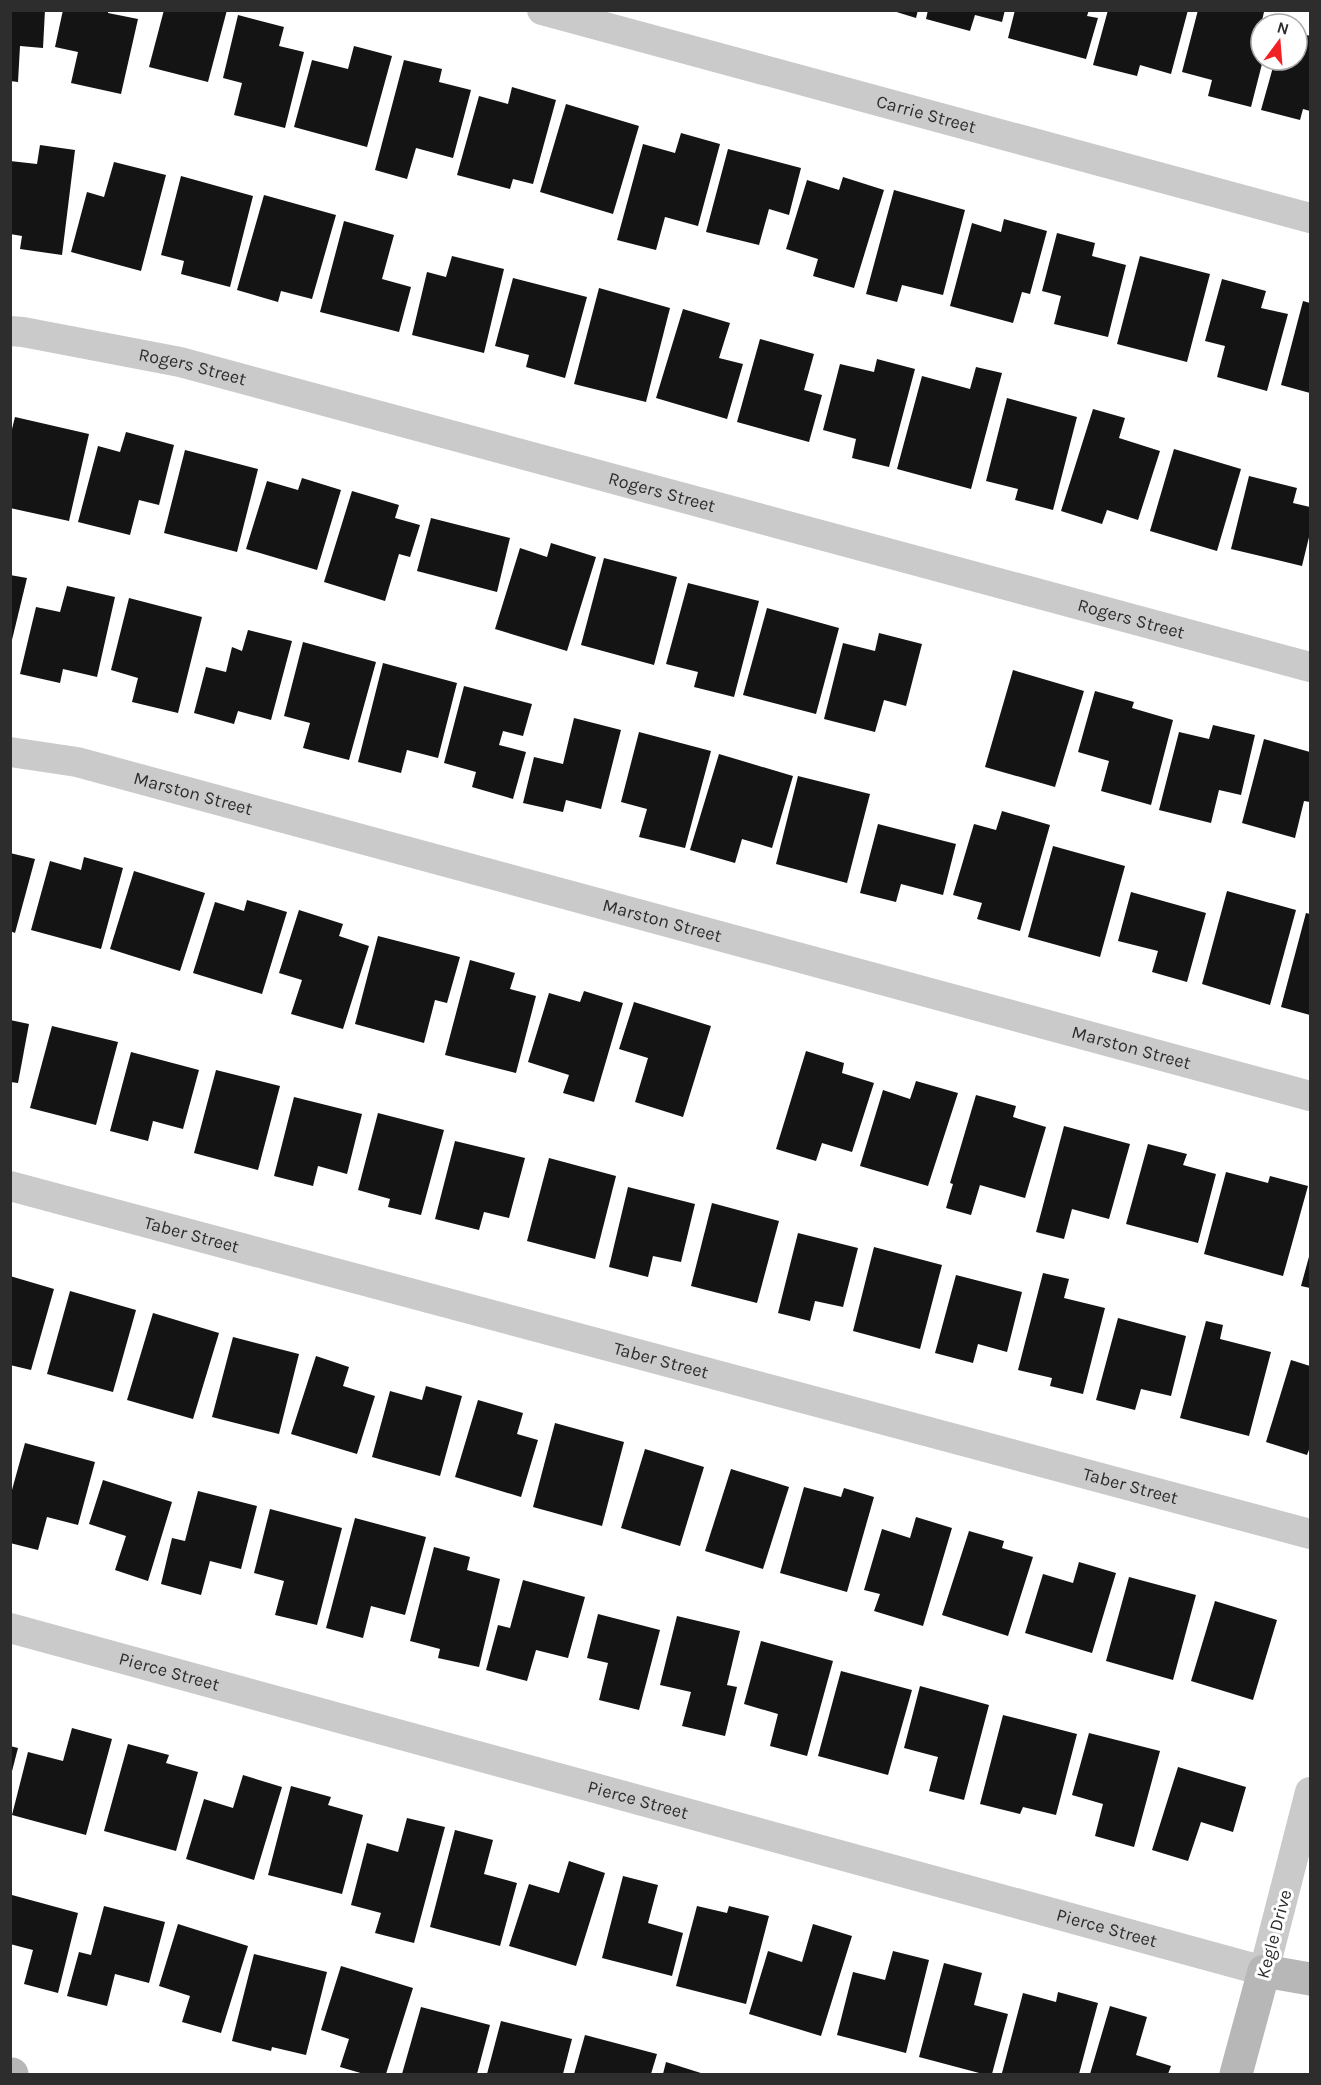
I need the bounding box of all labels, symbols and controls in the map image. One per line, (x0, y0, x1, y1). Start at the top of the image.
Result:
north arrow (1249, 12, 1309, 72)
text: N (1275, 17, 1291, 39)
street label: Carrie Street (874, 90, 979, 138)
street label: Rogers Street (137, 343, 249, 390)
street label: Rogers Street (606, 467, 718, 517)
street label: Rogers Street (1075, 594, 1187, 644)
street label: Marston Street (131, 767, 255, 820)
street label: Marston Street (600, 894, 724, 947)
street label: Marston Street (1069, 1021, 1193, 1074)
street label: Taber Street (142, 1211, 242, 1258)
street label: Taber Street (611, 1337, 711, 1384)
street label: Taber Street (1081, 1463, 1181, 1509)
street label: Pierce Street (116, 1647, 222, 1696)
street label: Pierce Street (585, 1776, 691, 1824)
street label: Kegle Drive (1252, 1887, 1296, 1981)
street label: Pierce Street (1054, 1904, 1160, 1952)

